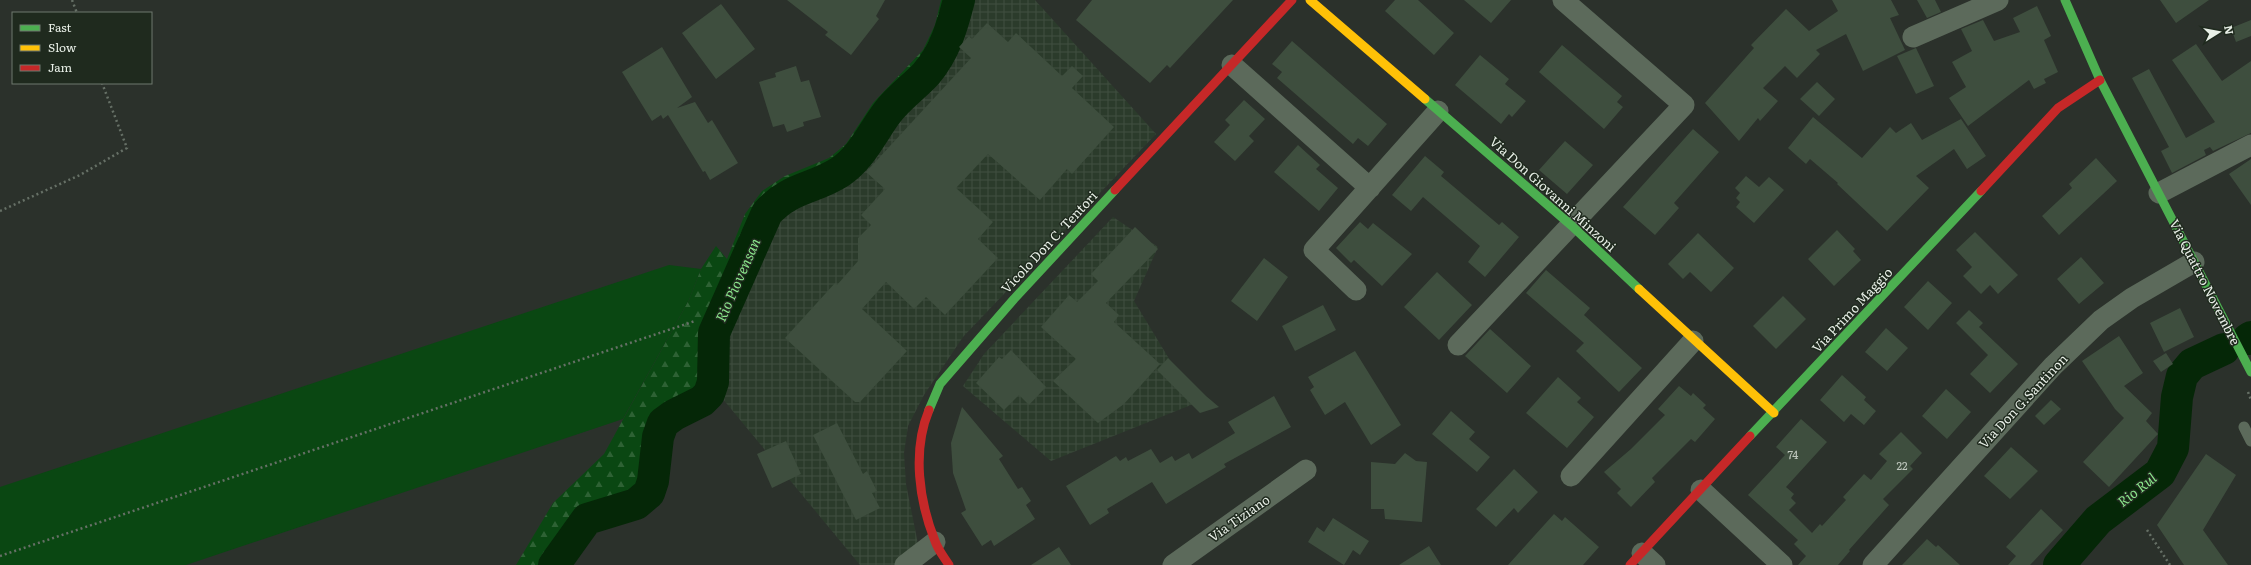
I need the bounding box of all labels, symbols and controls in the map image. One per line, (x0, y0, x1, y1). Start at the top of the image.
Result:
legend (12, 12, 152, 84)
north arrow (2199, 12, 2239, 52)
text: Fast (48, 18, 72, 36)
text: N (2221, 24, 2239, 36)
text: Slow (48, 38, 77, 56)
text: Jam (48, 58, 73, 76)
street label: Via Don Giovanni Minzoni (1486, 132, 1621, 256)
street label: Vicolo Don C. Tentori (996, 186, 1102, 297)
street label: Via Quattro Novembre (2165, 216, 2246, 348)
water label: Rio Piovensan (710, 234, 765, 325)
street label: Via Primo Maggio (1807, 262, 1897, 357)
street label: Via Don G.Santinon (1974, 349, 2072, 452)
house number: 74 (1788, 446, 1798, 462)
house number: 22 (1896, 457, 1908, 473)
water label: Rio Rul (2113, 468, 2160, 511)
street label: Via Tiziano (1204, 489, 1273, 546)

